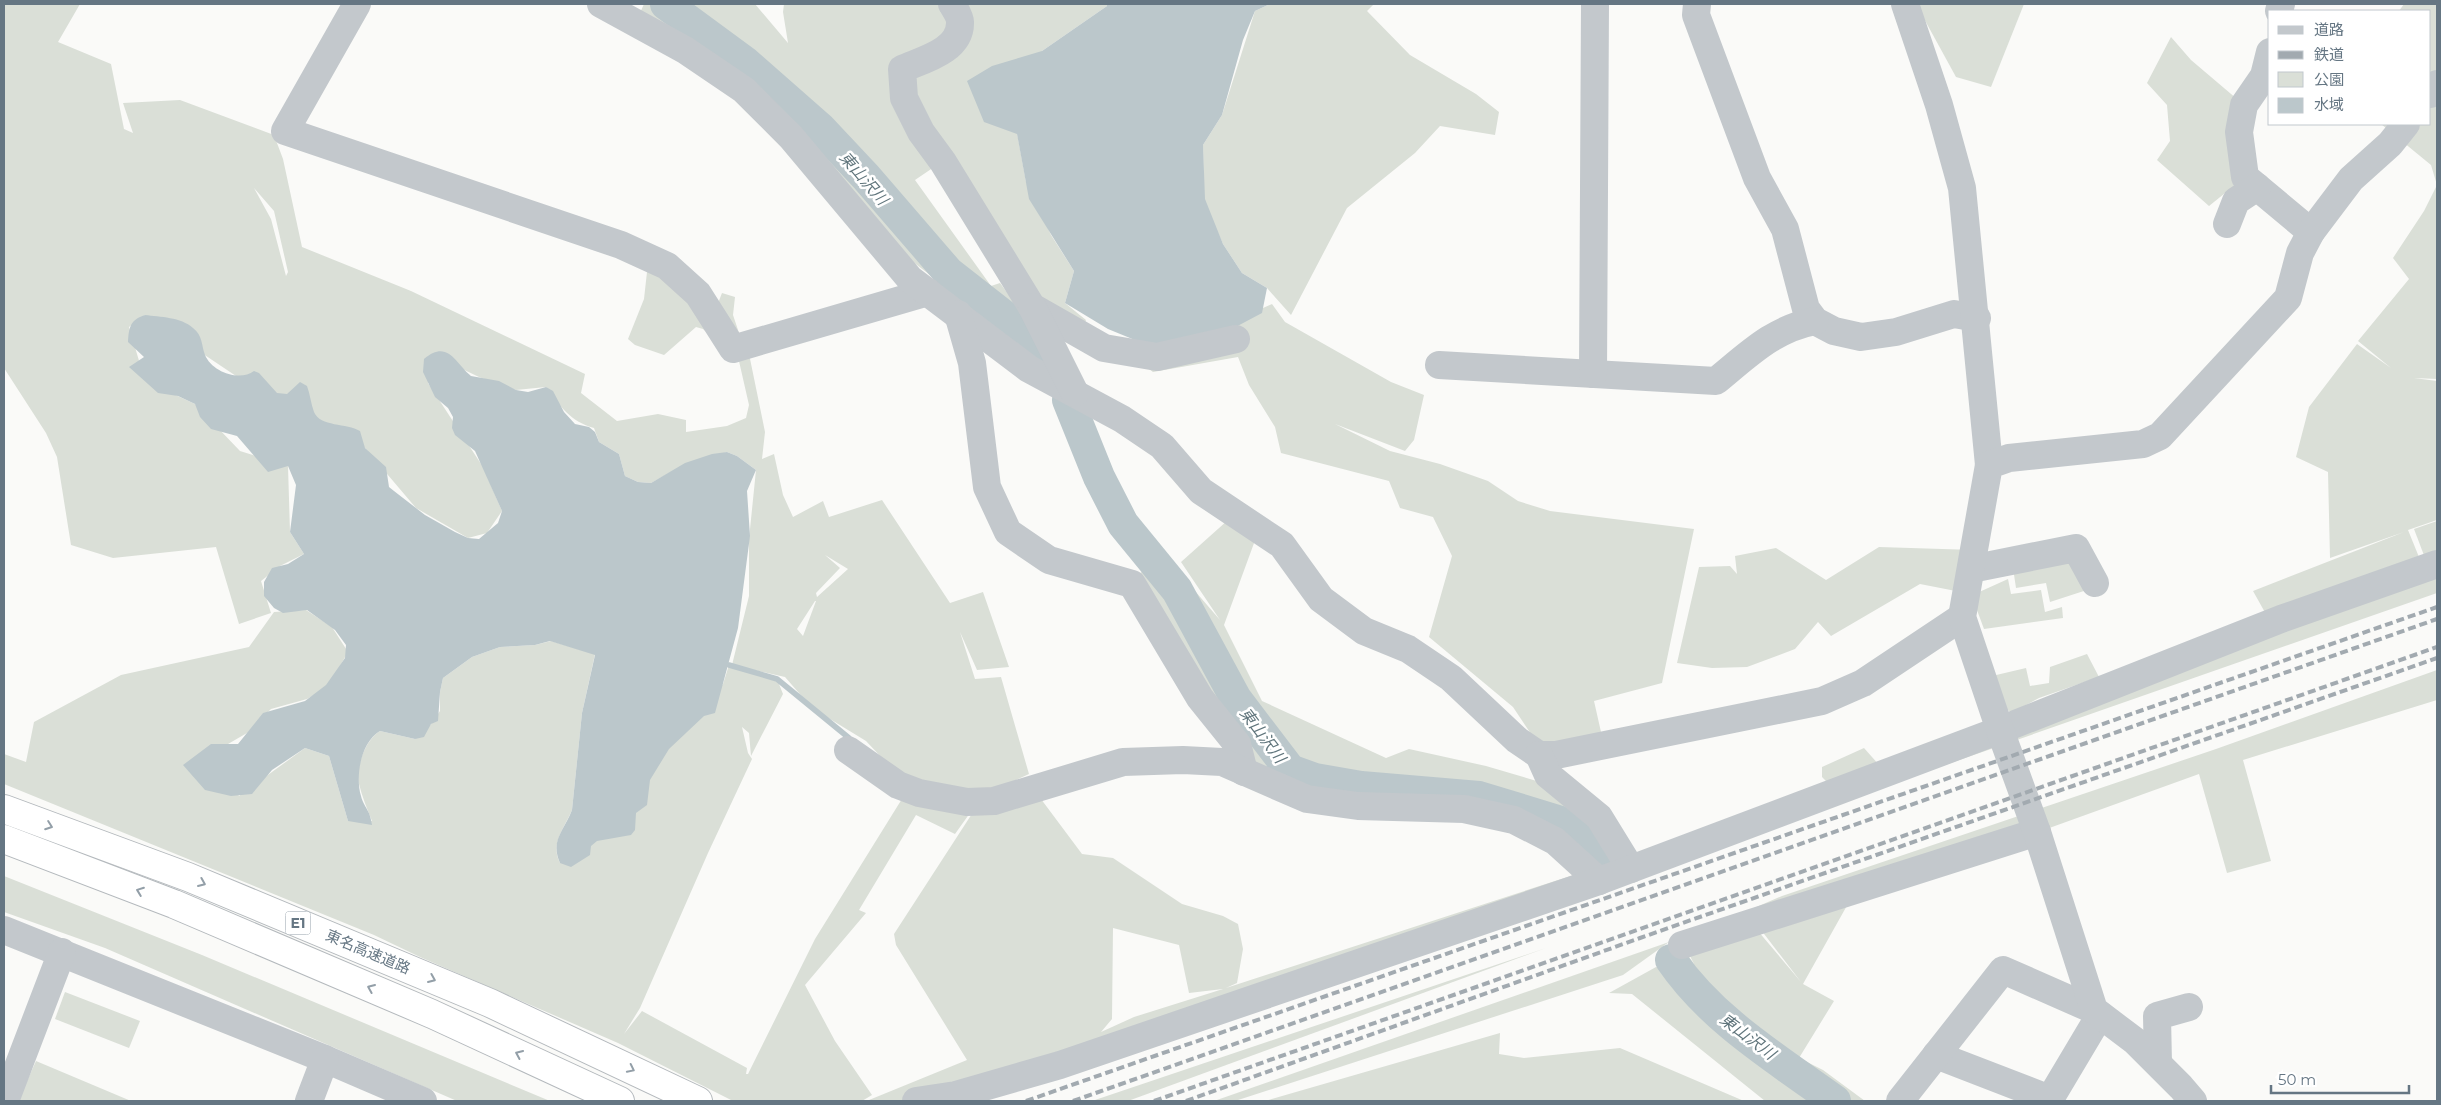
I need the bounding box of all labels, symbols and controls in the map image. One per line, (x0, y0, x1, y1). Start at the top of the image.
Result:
legend (2268, 10, 2431, 125)
text: 道路 (2314, 20, 2344, 39)
text: 鉄道 (2314, 45, 2344, 64)
text: 公園 (2314, 70, 2344, 89)
text: 水域 (2314, 95, 2344, 114)
water label: 東山沢川 (835, 148, 893, 210)
water label: 東山沢川 (1236, 704, 1291, 768)
one-way arrow (45, 820, 53, 830)
one-way arrow (197, 877, 206, 887)
one-way arrow (137, 887, 145, 897)
road number: E1 (286, 911, 310, 934)
street label: 東名高速道路 (323, 925, 413, 978)
one-way arrow (428, 973, 436, 983)
one-way arrow (367, 984, 376, 994)
water label: 東山沢川 (1716, 1010, 1781, 1064)
one-way arrow (515, 1050, 524, 1060)
scale bar (2271, 1062, 2408, 1094)
one-way arrow (626, 1063, 635, 1073)
text: 50 m (2278, 1070, 2316, 1089)

